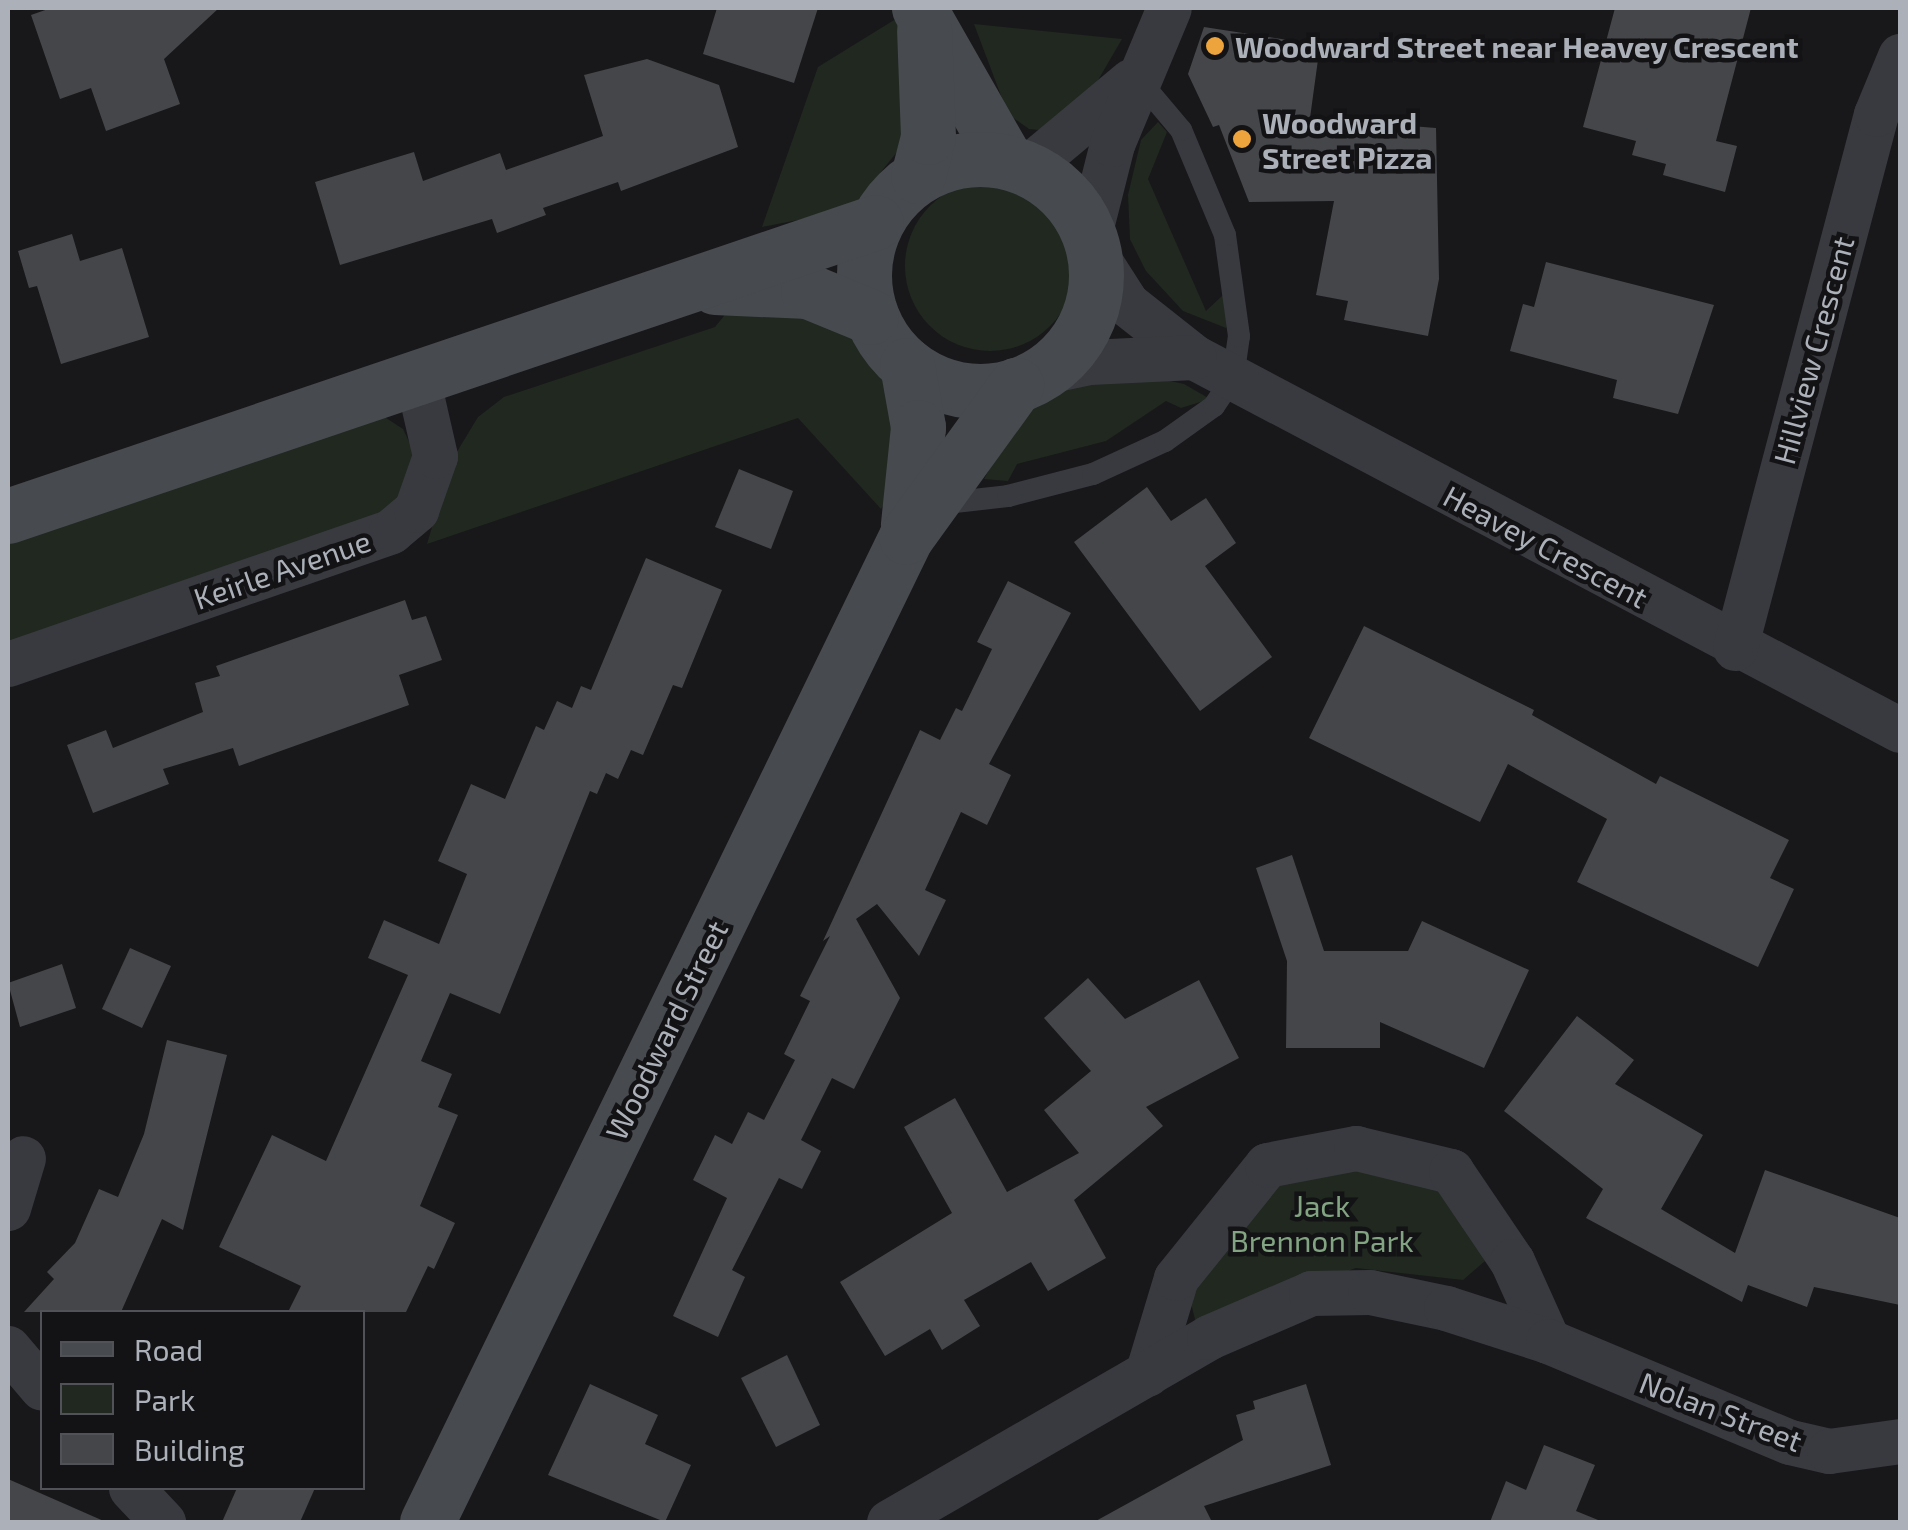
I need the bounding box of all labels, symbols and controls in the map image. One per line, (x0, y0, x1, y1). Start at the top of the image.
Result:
place label: Woodward Street near Heavey Crescent (1235, 28, 1800, 64)
marker: Woodward Street near Heavey Crescent (1204, 35, 1226, 57)
place label: Woodward Street Pizza (1262, 104, 1432, 174)
marker: Woodward Street Pizza (1231, 128, 1253, 150)
street label: Hillview Crescent (1765, 232, 1861, 468)
street label: Heavey Crescent (1438, 477, 1654, 615)
street label: Keirle Avenue (189, 522, 375, 616)
street label: Woodward Street (597, 915, 735, 1145)
park label: Jack Brennon Park (1230, 1187, 1414, 1258)
legend (40, 1310, 365, 1490)
text: Road (134, 1331, 203, 1367)
street label: Nolan Street (1635, 1364, 1807, 1458)
text: Park (134, 1381, 195, 1417)
text: Building (134, 1431, 245, 1467)

